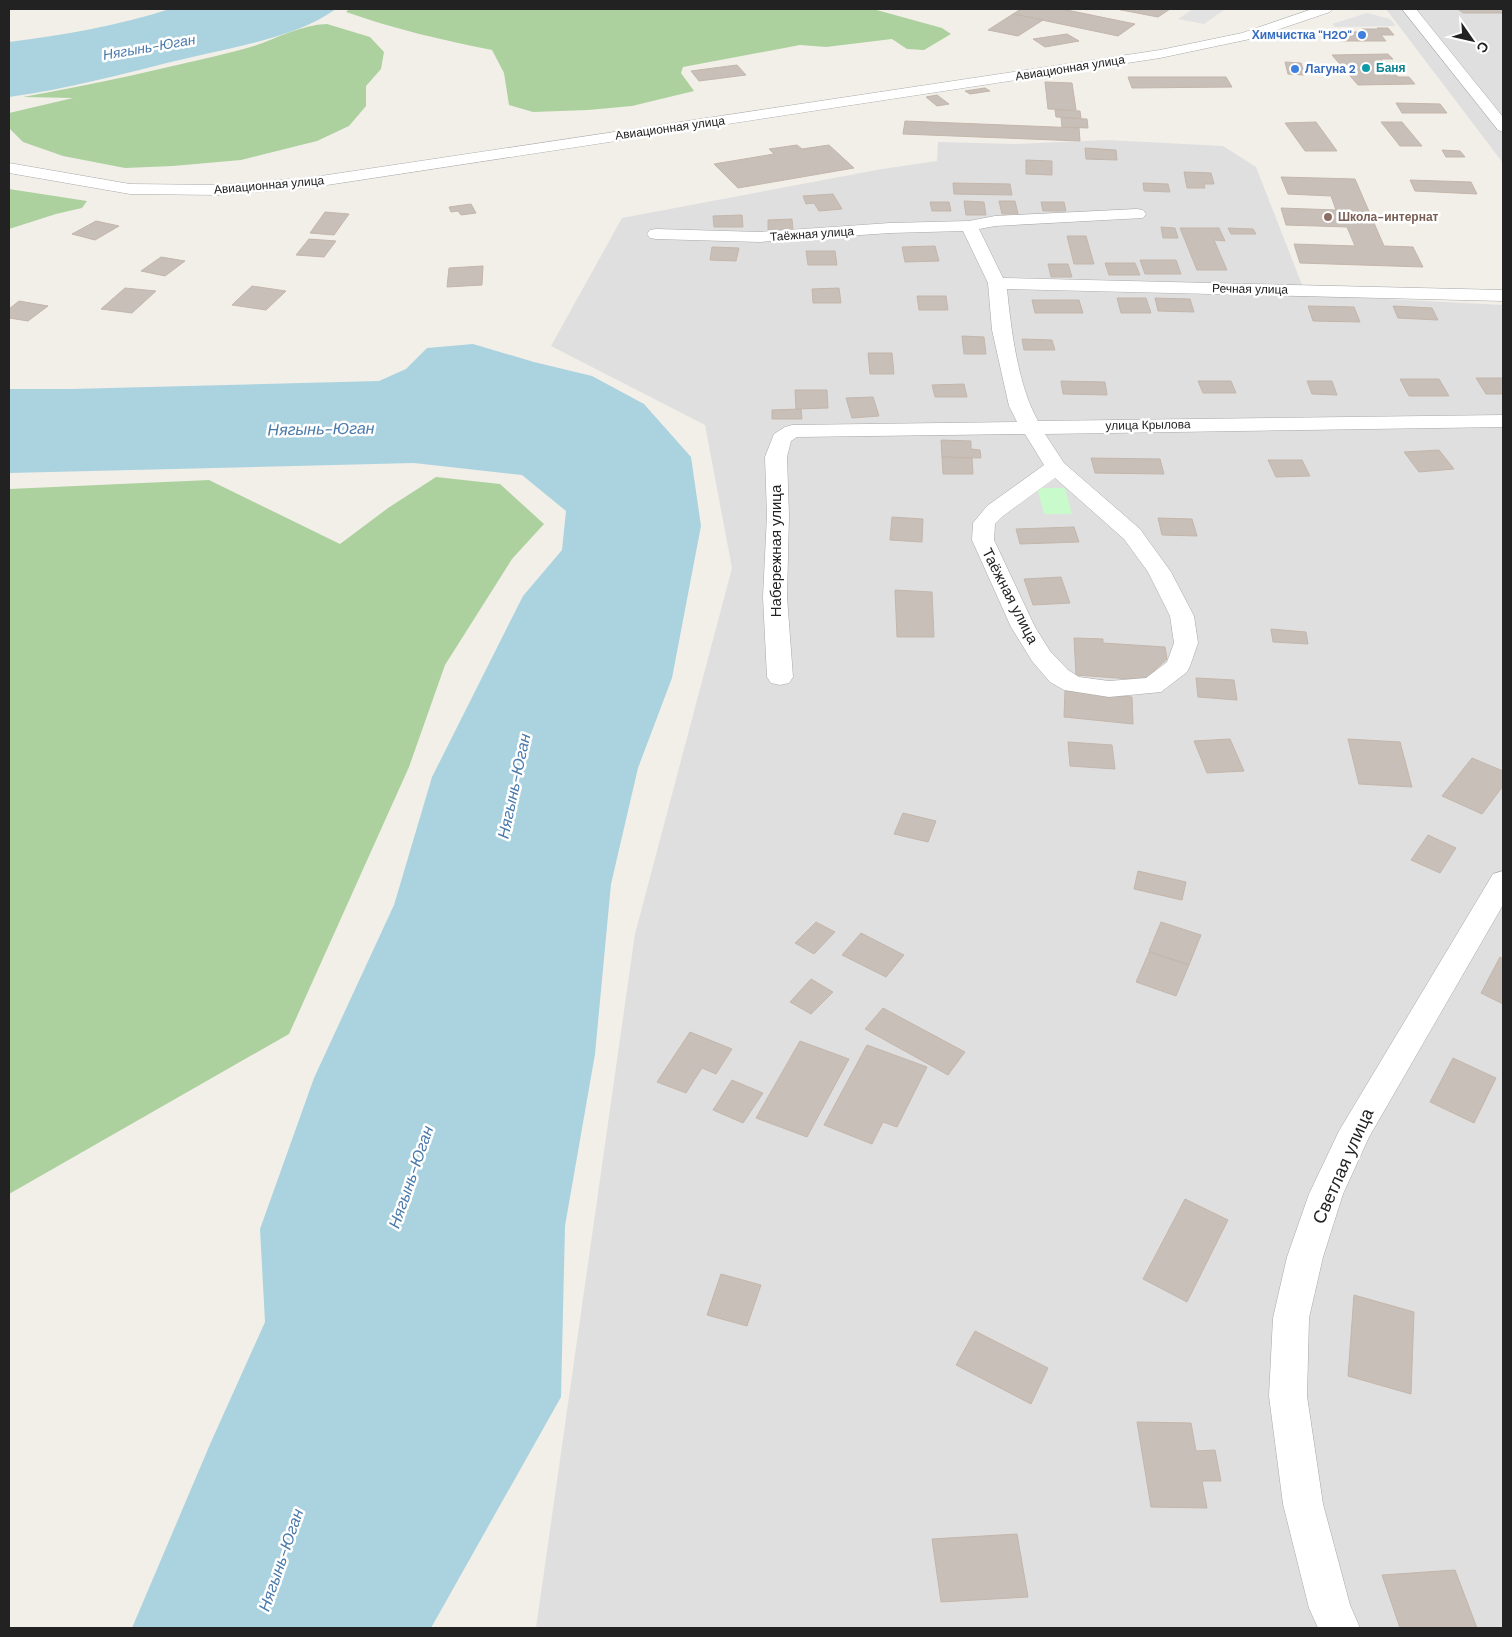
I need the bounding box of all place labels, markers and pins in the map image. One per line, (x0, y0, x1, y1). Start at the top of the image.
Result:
place label: Химчистка "H2O" (1252, 27, 1352, 43)
marker: Химчистка "H2O" (1356, 29, 1368, 41)
place label: Баня (1376, 60, 1406, 76)
place label: Лагуна 2 (1305, 61, 1356, 77)
marker: Баня (1360, 62, 1372, 74)
marker: Лагуна 2 (1289, 63, 1301, 75)
place label: Школа-интернат (1338, 209, 1439, 225)
marker: Школа-интернат (1322, 211, 1334, 223)

